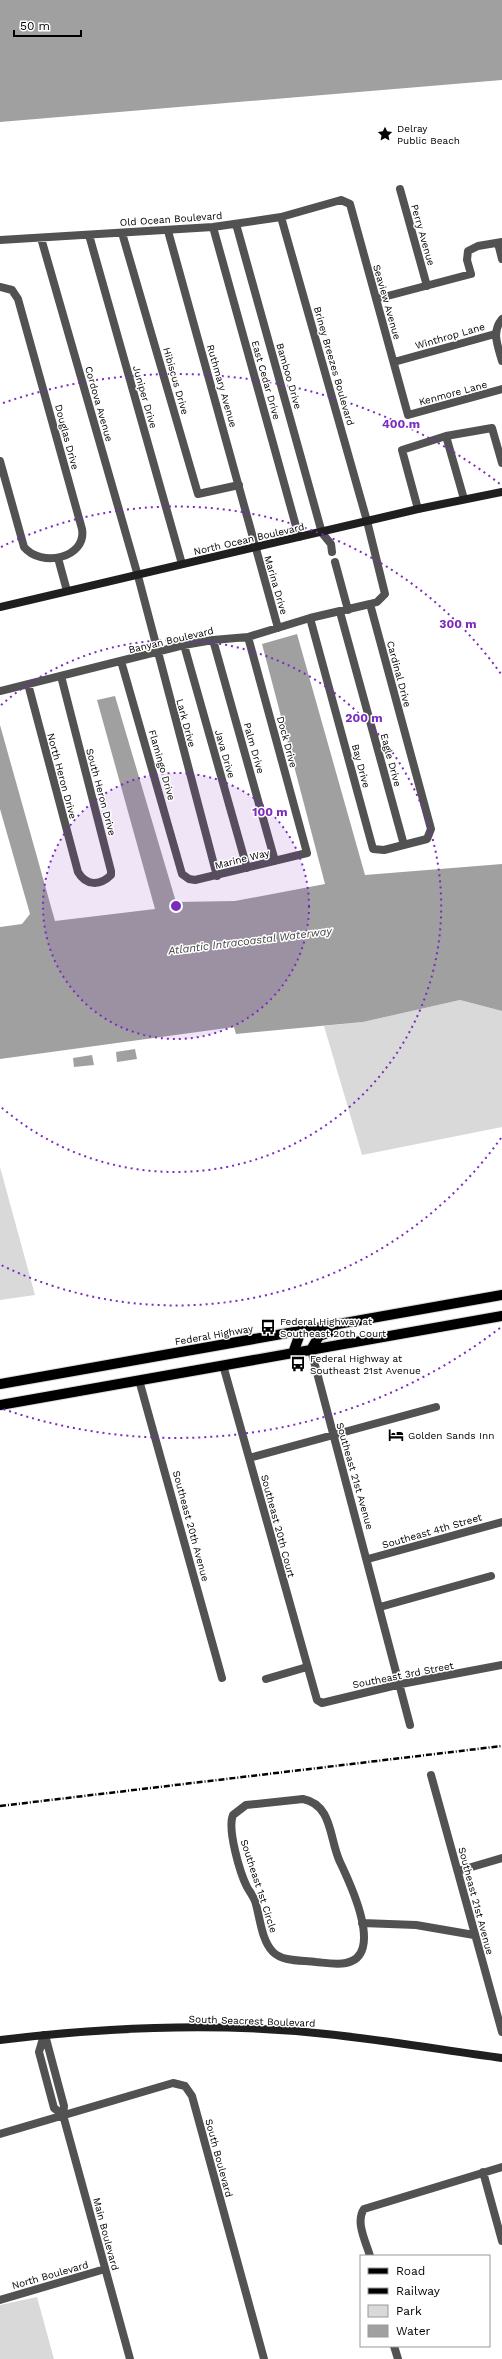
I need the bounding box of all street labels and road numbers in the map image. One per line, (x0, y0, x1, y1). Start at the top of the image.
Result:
street label: Perry Avenue (409, 203, 437, 267)
street label: Old Ocean Boulevard (119, 210, 223, 228)
street label: Seaview Avenue (371, 263, 403, 341)
street label: Briney Breezes Boulevard (312, 305, 356, 427)
street label: Winthrop Lane (414, 321, 486, 351)
street label: East Cedar Drive (249, 339, 283, 421)
street label: Bamboo Drive (274, 342, 304, 411)
street label: Ruthmary Avenue (205, 343, 239, 429)
street label: Hibiscus Drive (161, 346, 191, 416)
street label: Juniper Drive (131, 364, 159, 430)
street label: Cordova Avenue (83, 365, 115, 443)
street label: Kenmore Lane (418, 379, 489, 407)
street label: Douglas Drive (53, 403, 81, 471)
street label: North Ocean Boulevard (193, 521, 305, 557)
street label: Marina Drive (262, 554, 290, 616)
street label: Banyan Boulevard (127, 625, 215, 655)
street label: Cardinal Drive (385, 640, 413, 709)
street label: Lark Drive (174, 698, 198, 749)
street label: Dock Drive (275, 715, 299, 769)
street label: Palm Drive (241, 721, 267, 775)
street label: Flamingo Drive (147, 728, 177, 802)
street label: Java Drive (213, 729, 237, 780)
street label: North Heron Drive (45, 732, 79, 820)
street label: Eagle Drive (379, 732, 403, 788)
street label: Bay Drive (350, 743, 372, 789)
street label: South Heron Drive (84, 747, 118, 837)
street label: Marine Way (214, 847, 271, 871)
street label: Federal Highway (174, 1323, 255, 1347)
street label: Southeast 21st Avenue (334, 1421, 376, 1531)
street label: Southeast 20th Avenue (171, 1469, 211, 1583)
street label: Southeast 20th Court (259, 1473, 297, 1579)
street label: Southeast 4th Street (381, 1511, 484, 1551)
street label: Southeast 3rd Street (351, 1660, 455, 1690)
street label: Southeast 1st Circle (239, 1838, 279, 1934)
street label: Southeast 21st Avenue (456, 1846, 496, 1956)
street label: South Seacrest Boulevard (189, 2013, 315, 2029)
street label: South Boulevard (203, 2118, 235, 2198)
street label: Main Boulevard (91, 2196, 121, 2272)
street label: North Boulevard (10, 2259, 90, 2291)

